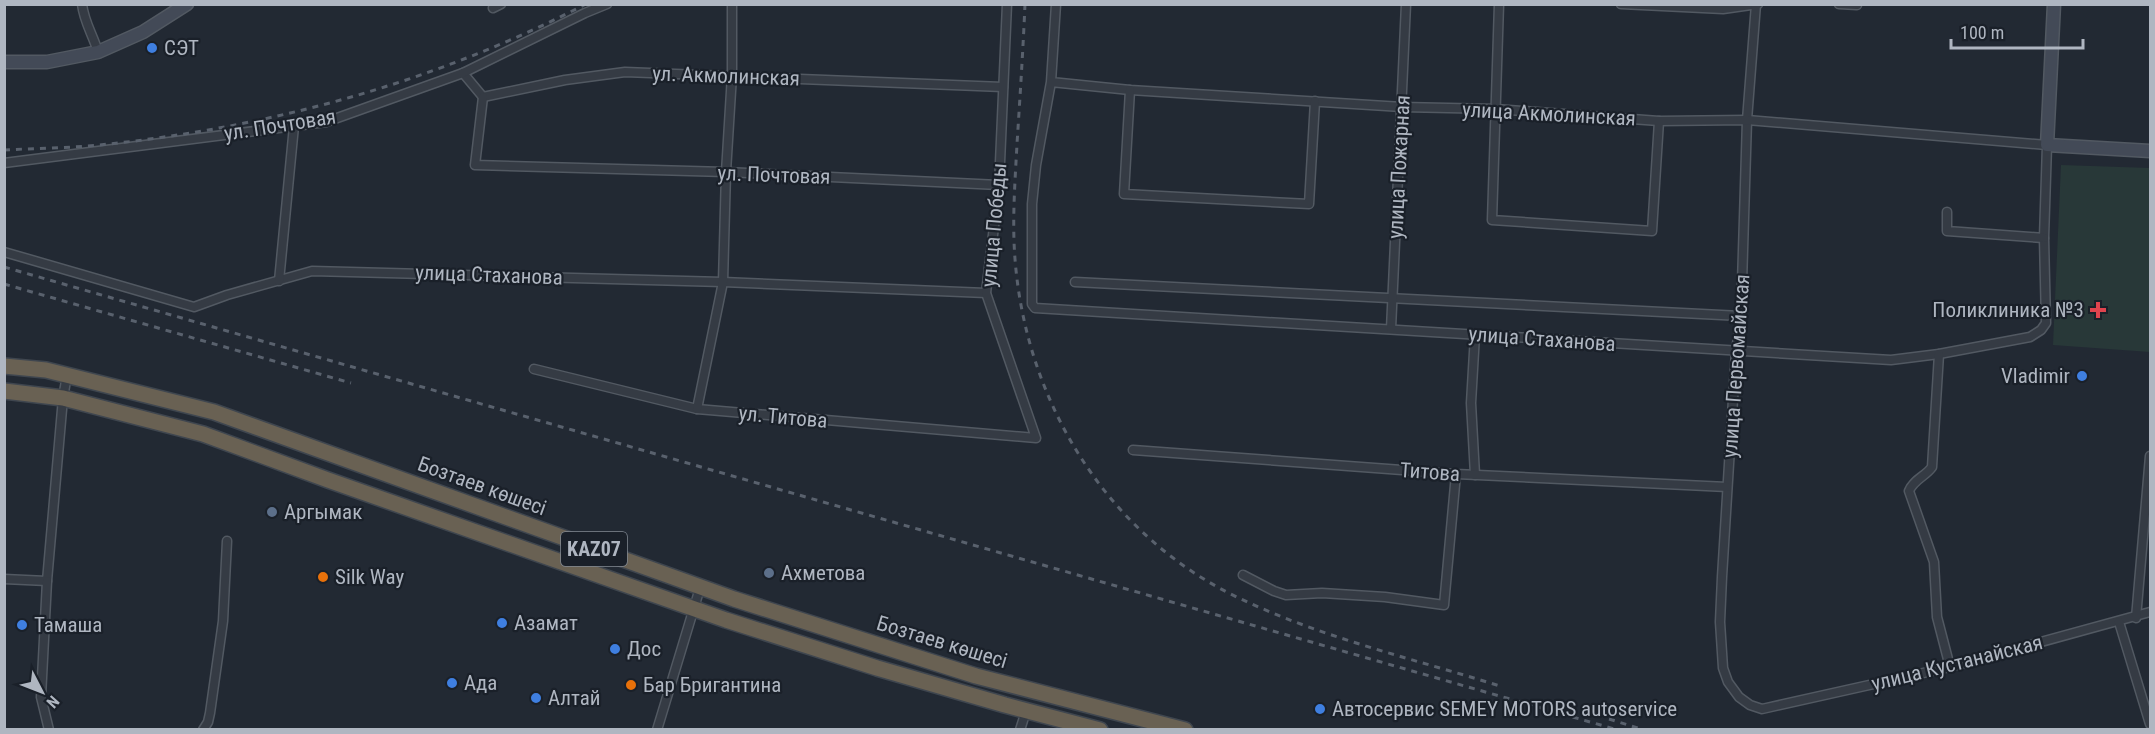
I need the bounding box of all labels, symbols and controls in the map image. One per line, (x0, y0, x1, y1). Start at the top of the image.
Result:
scale bar (1951, 12, 2083, 50)
text: 100 m (1960, 22, 2004, 43)
place label: СЭТ (164, 36, 199, 60)
marker: СЭТ (145, 41, 159, 55)
street label: ул. Акмолинская (652, 61, 800, 91)
street label: улица Пожарная (1383, 94, 1415, 240)
street label: улица Акмолинская (1462, 97, 1636, 131)
street label: ул. Почтовая (222, 104, 338, 146)
street label: ул. Почтовая (717, 161, 831, 189)
street label: улица Победы (977, 162, 1011, 288)
street label: улица Стаханова (415, 260, 563, 290)
street label: улица Первомайская (1718, 273, 1754, 459)
place label: Поликлиника №3 (1932, 298, 2084, 322)
marker: Поликлиника №3 (2089, 301, 2107, 319)
street label: улица Стаханова (1468, 322, 1616, 356)
place label: Vladimir (2001, 364, 2070, 388)
marker: Vladimir (2075, 369, 2089, 383)
street label: ул. Титова (738, 401, 828, 433)
street label: Бозтаев көшесі (414, 452, 550, 520)
street label: Титова (1399, 458, 1461, 486)
place label: Аргымак (284, 500, 362, 524)
marker: Аргымак (265, 505, 279, 519)
road number: KAZ07 (561, 532, 627, 566)
place label: Ахметова (781, 561, 865, 585)
place label: Silk Way (335, 565, 404, 589)
marker: Ахметова (762, 566, 776, 580)
marker: Silk Way (316, 570, 330, 584)
place label: Азамат (514, 611, 578, 635)
street label: Бозтаев көшесі (874, 611, 1010, 673)
place label: Тамаша (34, 613, 102, 637)
marker: Азамат (495, 616, 509, 630)
marker: Тамаша (15, 618, 29, 632)
street label: улица Кустанайская (1869, 630, 2045, 696)
place label: Дос (627, 637, 661, 661)
marker: Дос (608, 642, 622, 656)
north arrow (12, 662, 72, 722)
place label: Ада (464, 671, 497, 695)
place label: Бар Бригантина (643, 673, 781, 697)
marker: Ада (445, 676, 459, 690)
marker: Бар Бригантина (624, 678, 638, 692)
place label: Алтай (548, 686, 601, 710)
marker: Алтай (529, 691, 543, 705)
text: N (42, 692, 63, 712)
place label: Автосервис SEMEY MOTORS autoservice (1332, 697, 1677, 721)
marker: Автосервис SEMEY MOTORS autoservice (1313, 702, 1327, 716)

